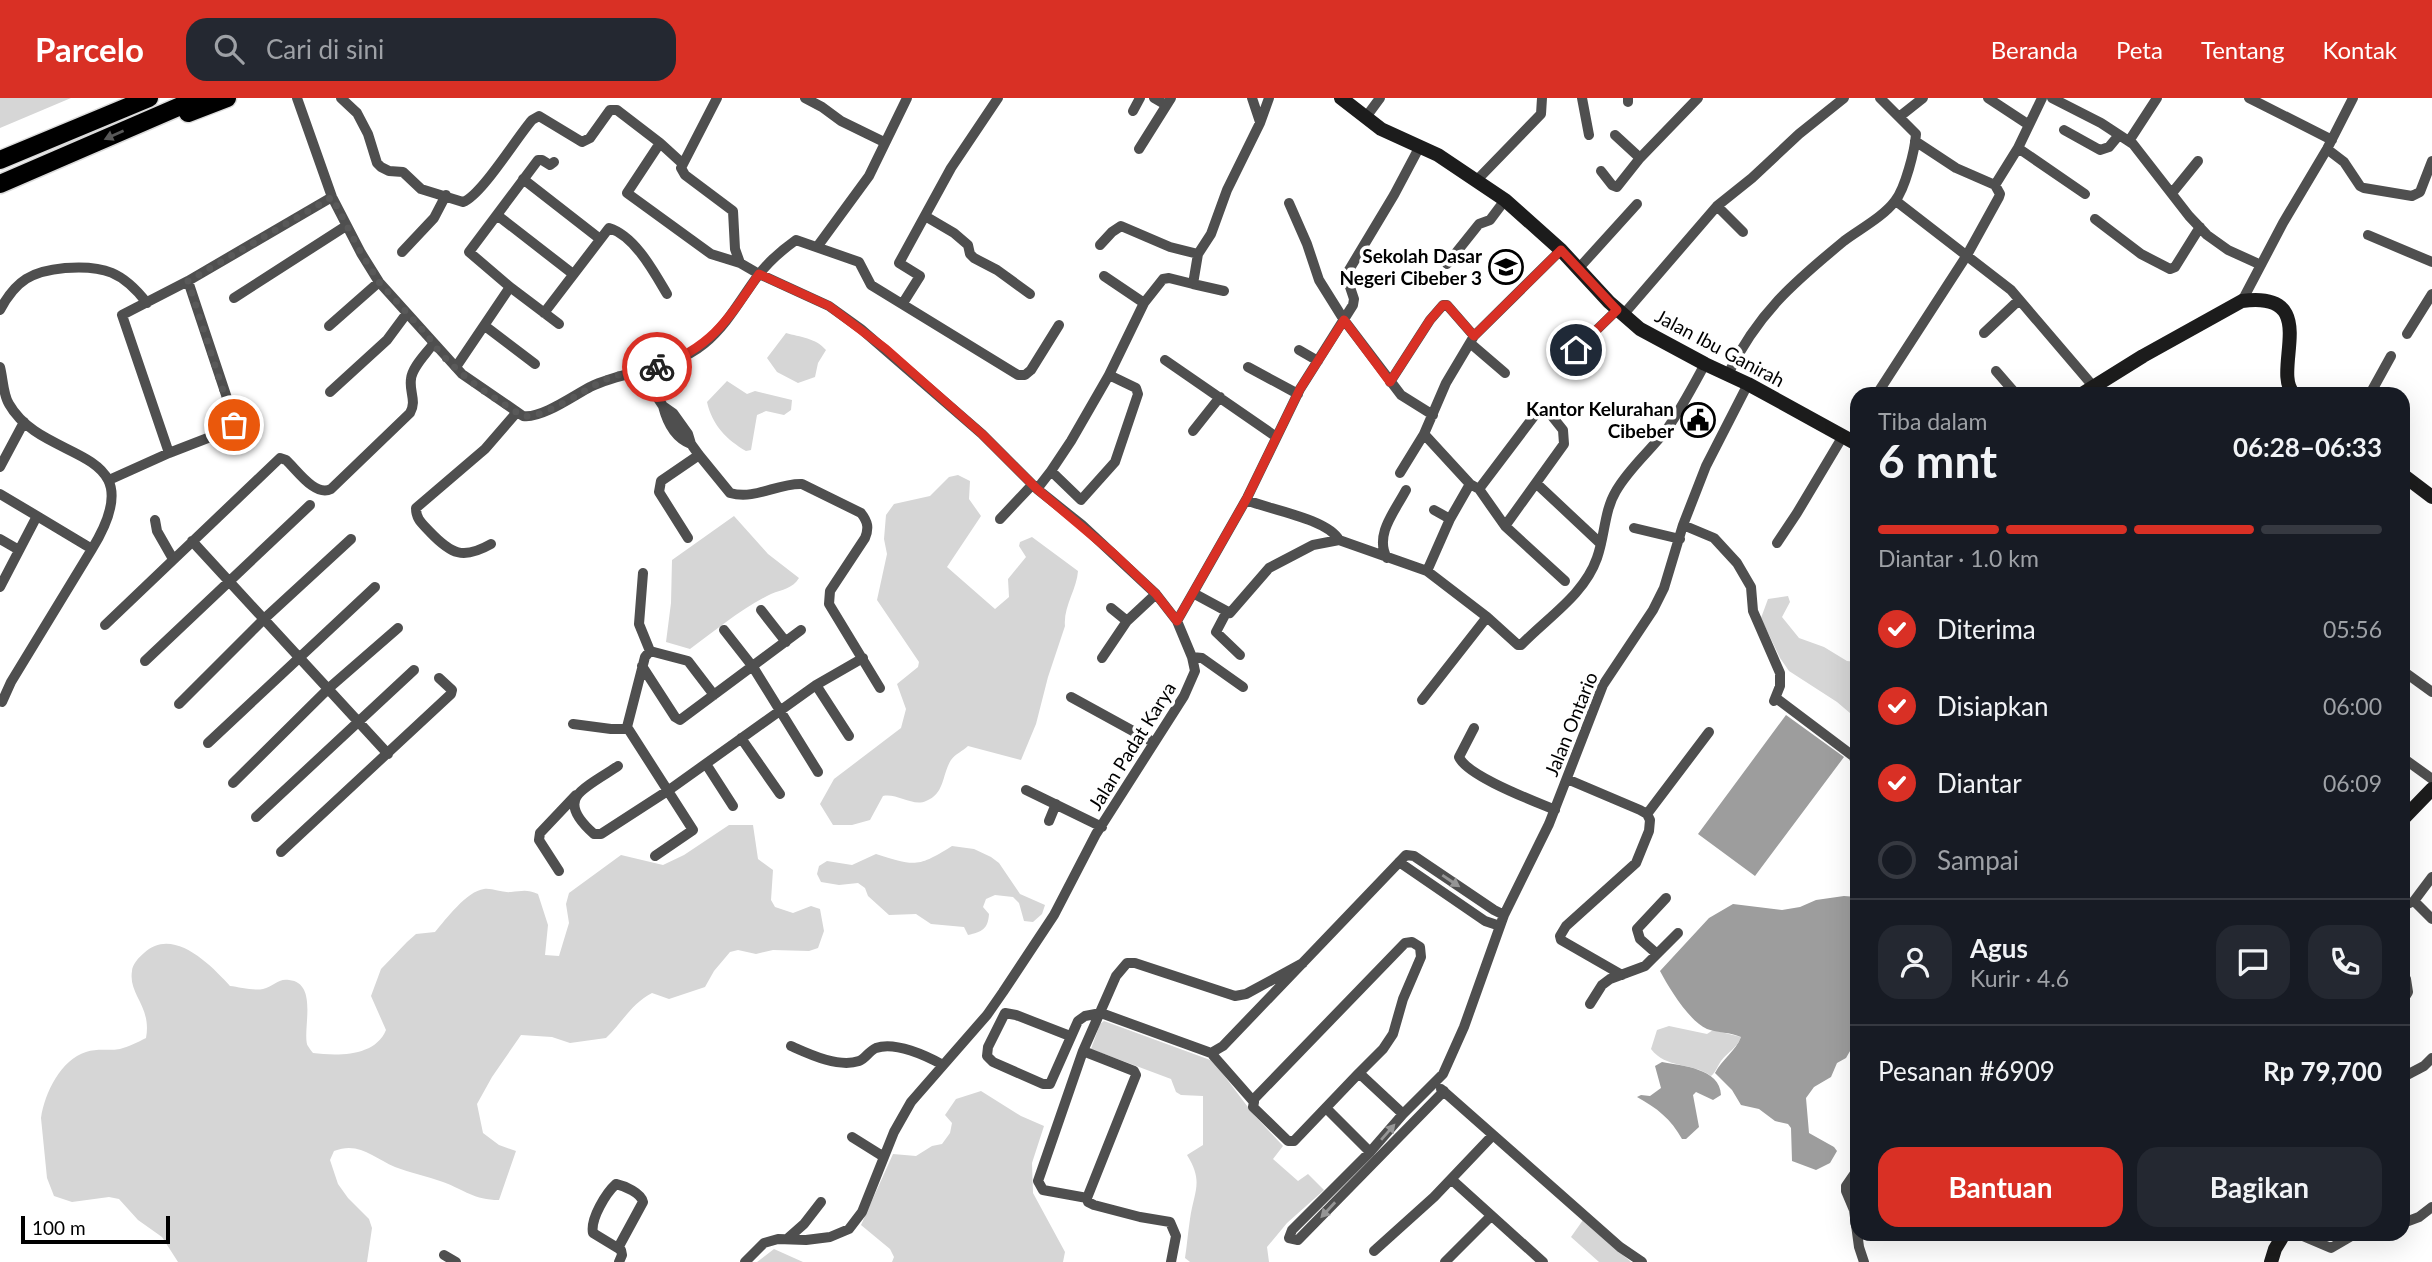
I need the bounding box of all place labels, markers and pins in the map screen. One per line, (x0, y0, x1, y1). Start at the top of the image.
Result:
place label: Sekolah Dasar Negeri Cibeber 3 (1339, 244, 1483, 289)
school or university icon: Sekolah Dasar Negeri Cibeber 3 (1487, 248, 1525, 286)
pin (1546, 320, 1606, 380)
pin (204, 395, 264, 455)
place label: Kantor Kelurahan Cibeber (1526, 397, 1675, 442)
public building icon: Kantor Kelurahan Cibeber (1679, 401, 1717, 439)

